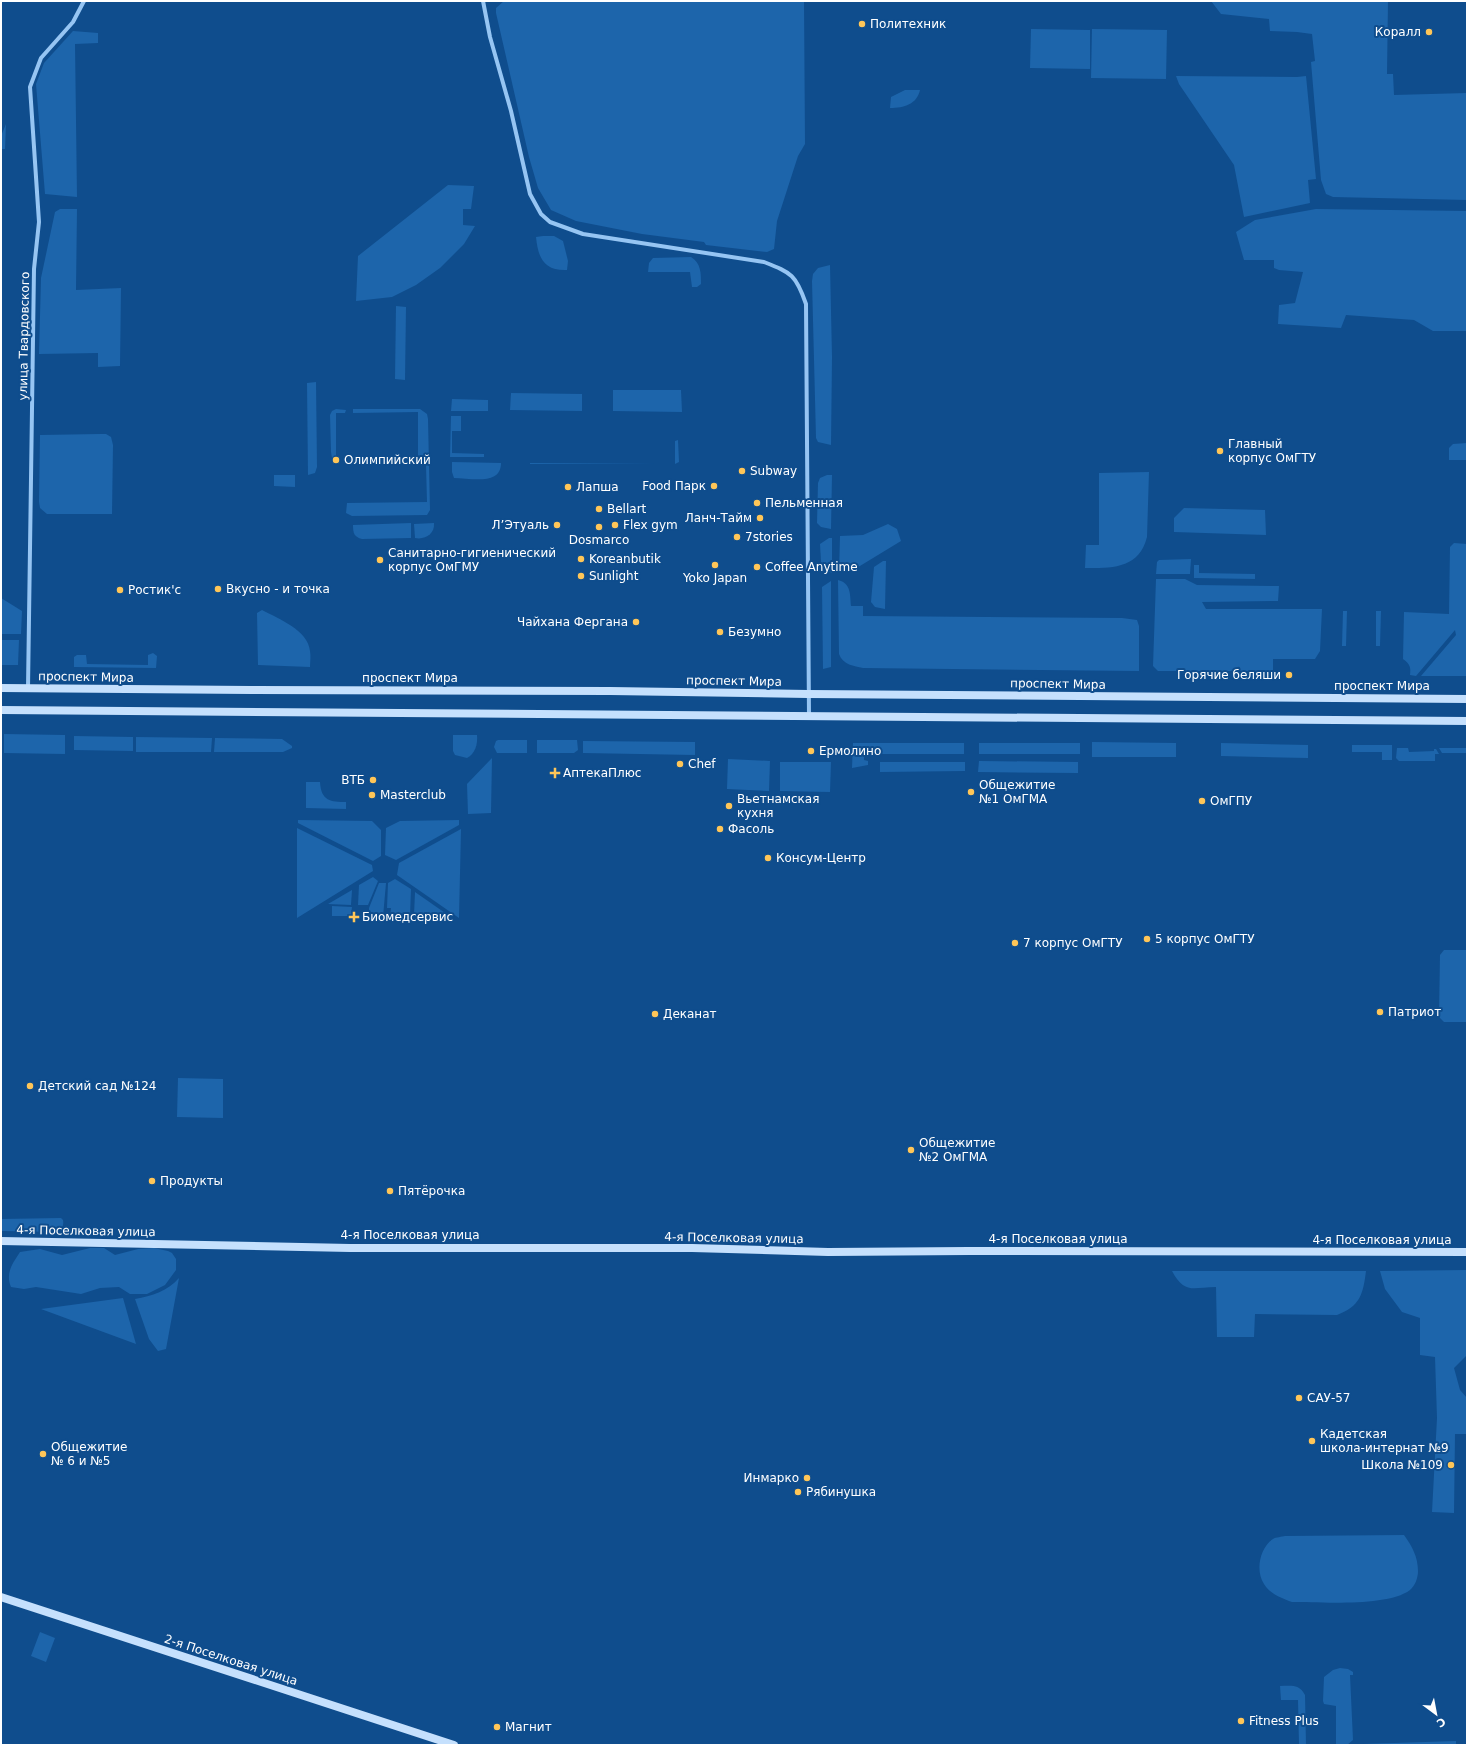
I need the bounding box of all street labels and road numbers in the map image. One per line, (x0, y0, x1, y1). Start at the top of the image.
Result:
street label: улица Твардовского (16, 271, 32, 401)
street label: проспект Мира (38, 669, 134, 685)
street label: проспект Мира (362, 671, 458, 685)
street label: проспект Мира (686, 673, 782, 689)
street label: проспект Мира (1010, 676, 1106, 692)
street label: проспект Мира (1334, 679, 1430, 693)
street label: 4-я Поселковая улица (16, 1223, 156, 1239)
street label: 4-я Поселковая улица (340, 1228, 480, 1242)
street label: 4-я Поселковая улица (664, 1230, 804, 1246)
street label: 4-я Поселковая улица (988, 1232, 1128, 1246)
street label: 4-я Поселковая улица (1312, 1233, 1452, 1247)
street label: 2-я Поселковая улица (163, 1632, 299, 1688)

